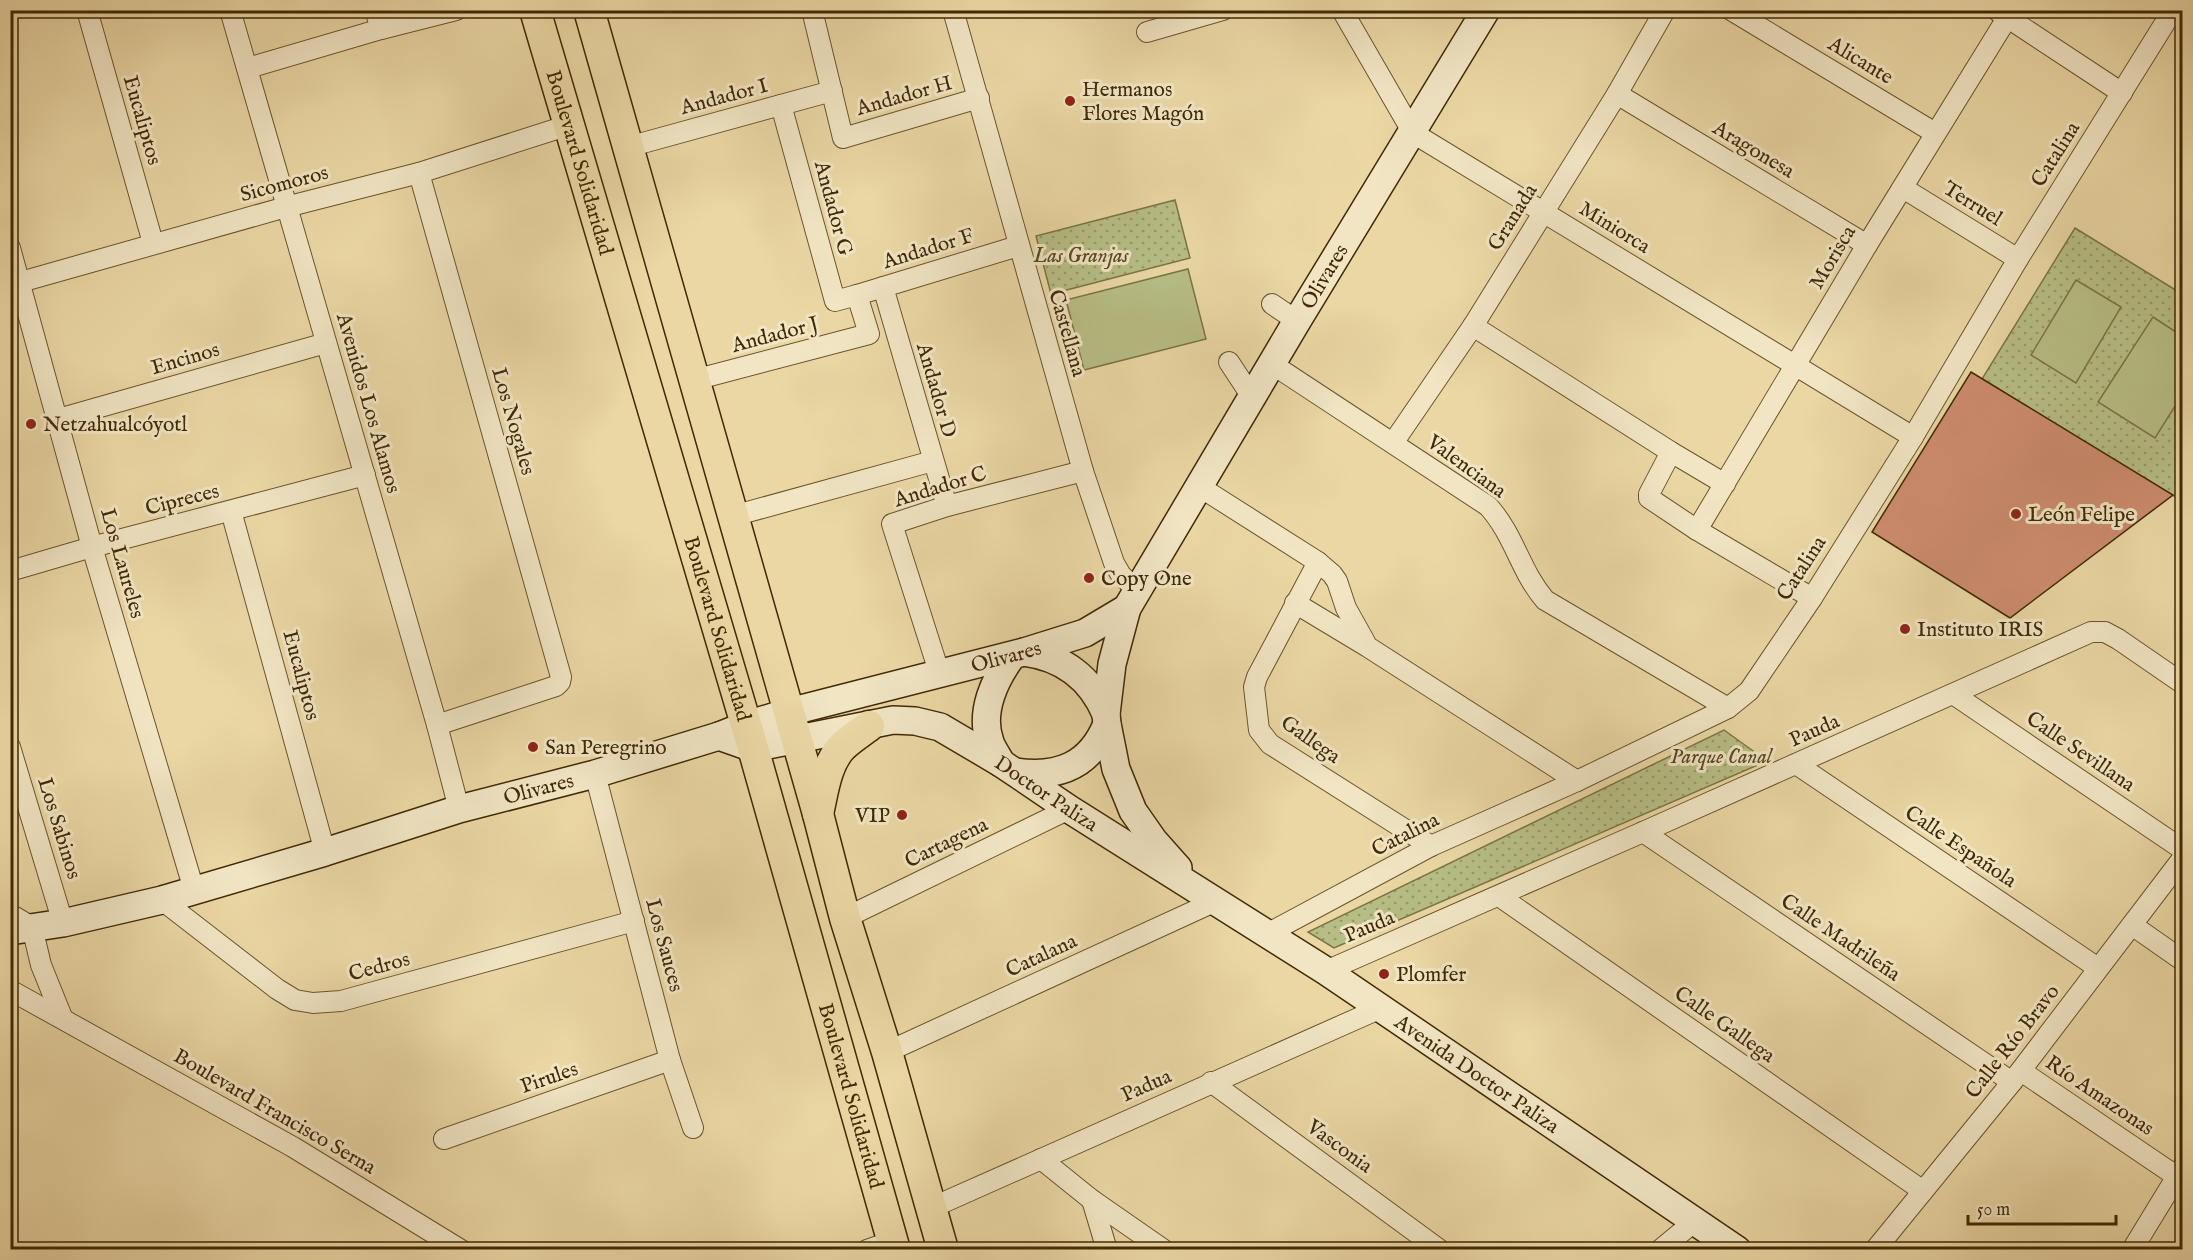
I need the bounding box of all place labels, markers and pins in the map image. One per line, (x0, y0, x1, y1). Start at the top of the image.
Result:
place label: Hermanos Flores Magón (1082, 77, 1204, 128)
marker: Hermanos Flores Magón (1063, 94, 1077, 108)
place label: Netzahualcóyotl (43, 412, 188, 439)
marker: Netzahualcóyotl (24, 417, 38, 431)
place label: León Felipe (2028, 502, 2135, 529)
marker: León Felipe (2009, 507, 2023, 521)
place label: Copy One (1101, 566, 1192, 593)
marker: Copy One (1082, 571, 1096, 585)
place label: Instituto IRIS (1917, 617, 2043, 644)
marker: Instituto IRIS (1898, 622, 1912, 636)
place label: San Peregrino (545, 735, 667, 762)
marker: San Peregrino (526, 740, 540, 754)
place label: VIP (854, 803, 890, 830)
marker: VIP (895, 808, 909, 822)
place label: Plomfer (1396, 962, 1466, 989)
marker: Plomfer (1377, 967, 1391, 981)

